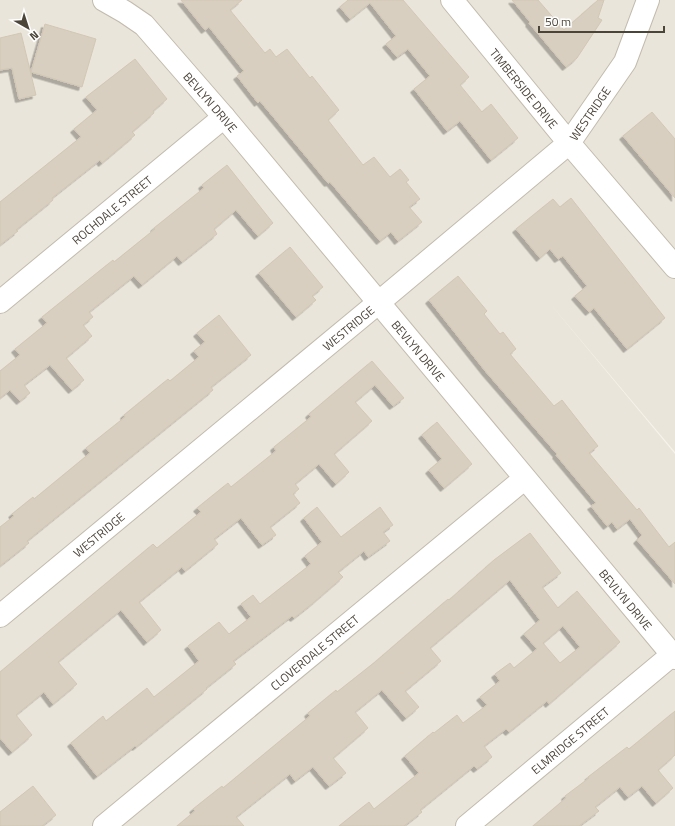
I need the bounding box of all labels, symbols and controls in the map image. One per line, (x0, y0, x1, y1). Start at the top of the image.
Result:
north arrow (8, 8, 48, 48)
scale bar (539, 8, 664, 34)
text: 50 m (545, 12, 571, 31)
text: N (26, 27, 42, 44)
street label: TIMBERSIDE DRIVE (485, 44, 563, 133)
street label: BEVLYN DRIVE (179, 67, 243, 137)
street label: WESTRIDGE (564, 82, 615, 144)
street label: ROCHDALE STREET (67, 170, 157, 249)
street label: WESTRIDGE (318, 300, 378, 355)
street label: BEVLYN DRIVE (387, 316, 450, 385)
street label: WESTRIDGE (69, 507, 129, 562)
street label: BEVLYN DRIVE (595, 565, 657, 634)
street label: CLOVERDALE STREET (266, 609, 364, 695)
street label: ELMRIDGE STREET (527, 701, 614, 779)

